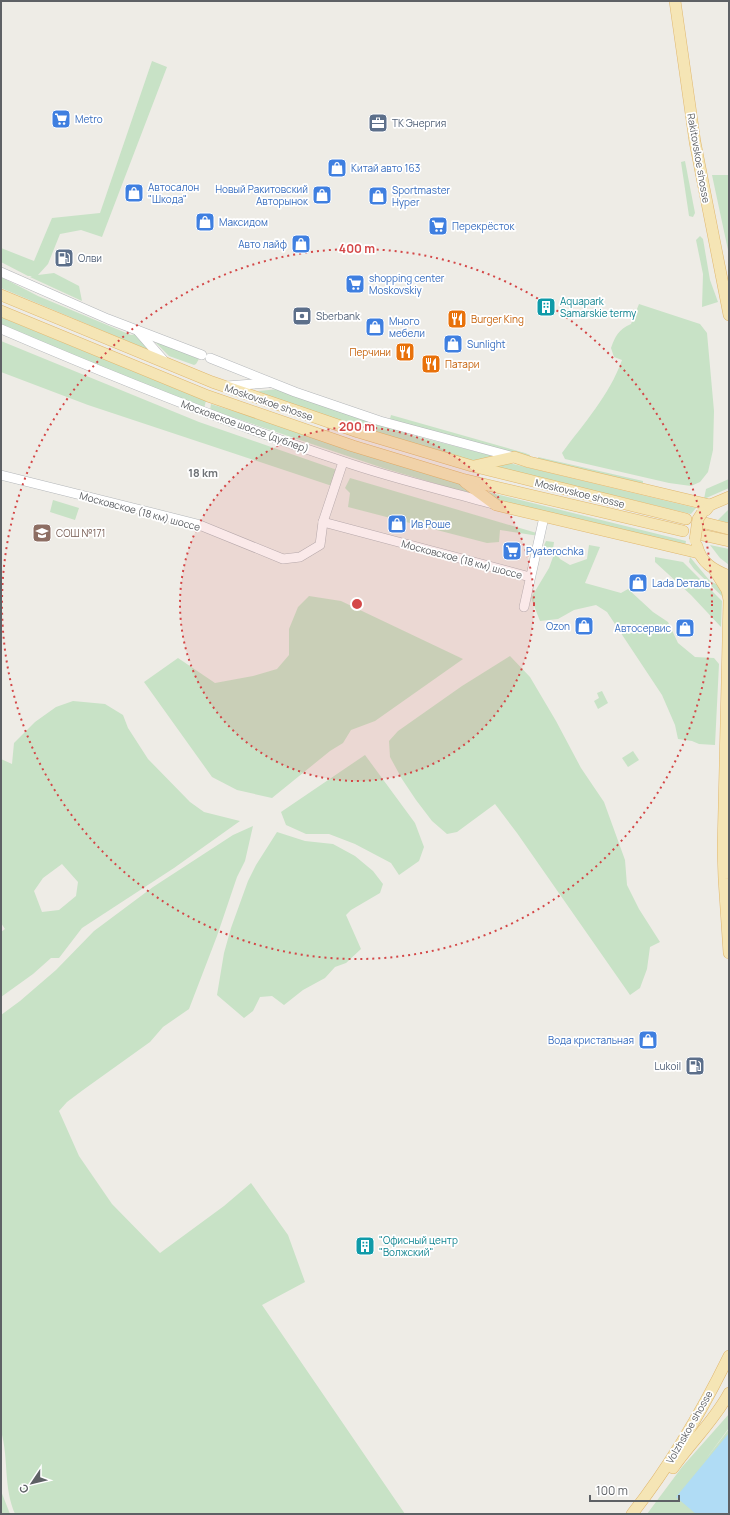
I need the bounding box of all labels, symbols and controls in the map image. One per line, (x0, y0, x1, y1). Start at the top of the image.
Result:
supermarket icon: Metro (50, 108, 72, 130)
place label: Metro (75, 112, 103, 126)
office icon: ТК Энергия (367, 112, 389, 134)
street label: Rakitovskoe shosse (684, 112, 714, 204)
place label: ТК Энергия (392, 116, 446, 130)
shop icon: Китай авто 163 (326, 157, 348, 179)
place label: Китай авто 163 (351, 161, 420, 175)
place label: Автосалон "Шкода" (148, 180, 199, 206)
shop icon: Автосалон "Шкода" (123, 182, 145, 204)
place label: Новый Ракитовский Авторынок (215, 182, 309, 208)
place label: Sportmaster Hyper (392, 183, 451, 209)
shop icon: Новый Ракитовский Авторынок (311, 184, 333, 206)
shop icon: Sportmaster Hyper (367, 185, 389, 207)
shop icon: Максидом (194, 211, 216, 233)
place label: Максидом (219, 215, 268, 229)
supermarket icon: Перекрёсток (427, 215, 449, 237)
place label: Перекрёсток (452, 219, 516, 233)
shop icon: Авто лайф (290, 233, 312, 255)
place label: Авто лайф (238, 237, 287, 251)
text: 400 m (339, 240, 375, 257)
fuel station icon: Олви (53, 247, 75, 269)
place label: Олви (78, 251, 102, 265)
place label: shopping center Moskovskiy (369, 271, 445, 297)
supermarket icon: shopping center Moskovskiy (344, 273, 366, 295)
place label: Aquapark Samarskie termy (560, 294, 637, 320)
building icon: Aquapark Samarskie termy (535, 296, 557, 318)
bank icon: Sberbank (291, 305, 313, 327)
restaurant icon: Burger King (446, 308, 468, 330)
place label: Sberbank (316, 309, 361, 323)
place label: Burger King (471, 312, 524, 326)
place label: Много мебели (389, 314, 425, 340)
shop icon: Много мебели (364, 316, 386, 338)
shop icon: Sunlight (442, 333, 464, 355)
place label: Sunlight (467, 337, 506, 351)
restaurant icon: Перчини (394, 341, 416, 363)
place label: Перчини (350, 345, 391, 359)
restaurant icon: Патари (420, 353, 442, 375)
place label: Патари (445, 357, 480, 371)
street label: Moskovskoe shosse (223, 380, 315, 424)
street label: Московское шоссе (дублер) (179, 396, 311, 456)
text: 200 m (339, 418, 375, 435)
district label: 18 km (188, 465, 218, 480)
street label: Moskovskoe shosse (534, 475, 627, 511)
street label: Московское (18 км) шоссе (78, 488, 202, 534)
shop icon: Ив Роше (386, 513, 408, 535)
place label: Ив Роше (411, 517, 451, 531)
school or university icon: СОШ №171 (31, 522, 53, 544)
place label: СОШ №171 (56, 526, 105, 540)
street label: Московское (18 км) шоссе (400, 536, 524, 582)
supermarket icon: Pyaterochka (501, 540, 523, 562)
place label: Pyaterochka (526, 544, 584, 558)
shop icon: Lada Dеталь (627, 572, 649, 594)
place label: Lada Dеталь (652, 576, 710, 590)
centre of rings (350, 597, 364, 611)
shop icon: Ozon (573, 615, 595, 637)
shop icon: Автосервис (674, 617, 696, 639)
place label: Ozon (546, 619, 570, 633)
place label: Автосервис (615, 621, 671, 635)
shop icon: Вода кристальная (637, 1029, 659, 1051)
place label: Вода кристальная (548, 1033, 634, 1047)
fuel station icon: Lukoil (684, 1055, 706, 1077)
place label: Lukoil (655, 1059, 681, 1073)
place label: "Офисный центр "Волжский" (379, 1233, 458, 1259)
building icon: "Офисный центр "Волжский" (354, 1235, 376, 1257)
street label: Volzhskoe shosse (662, 1388, 716, 1466)
north arrow (12, 1463, 52, 1503)
scale bar (590, 1477, 679, 1503)
text: С (15, 1481, 32, 1497)
text: 100 m (596, 1482, 628, 1499)

